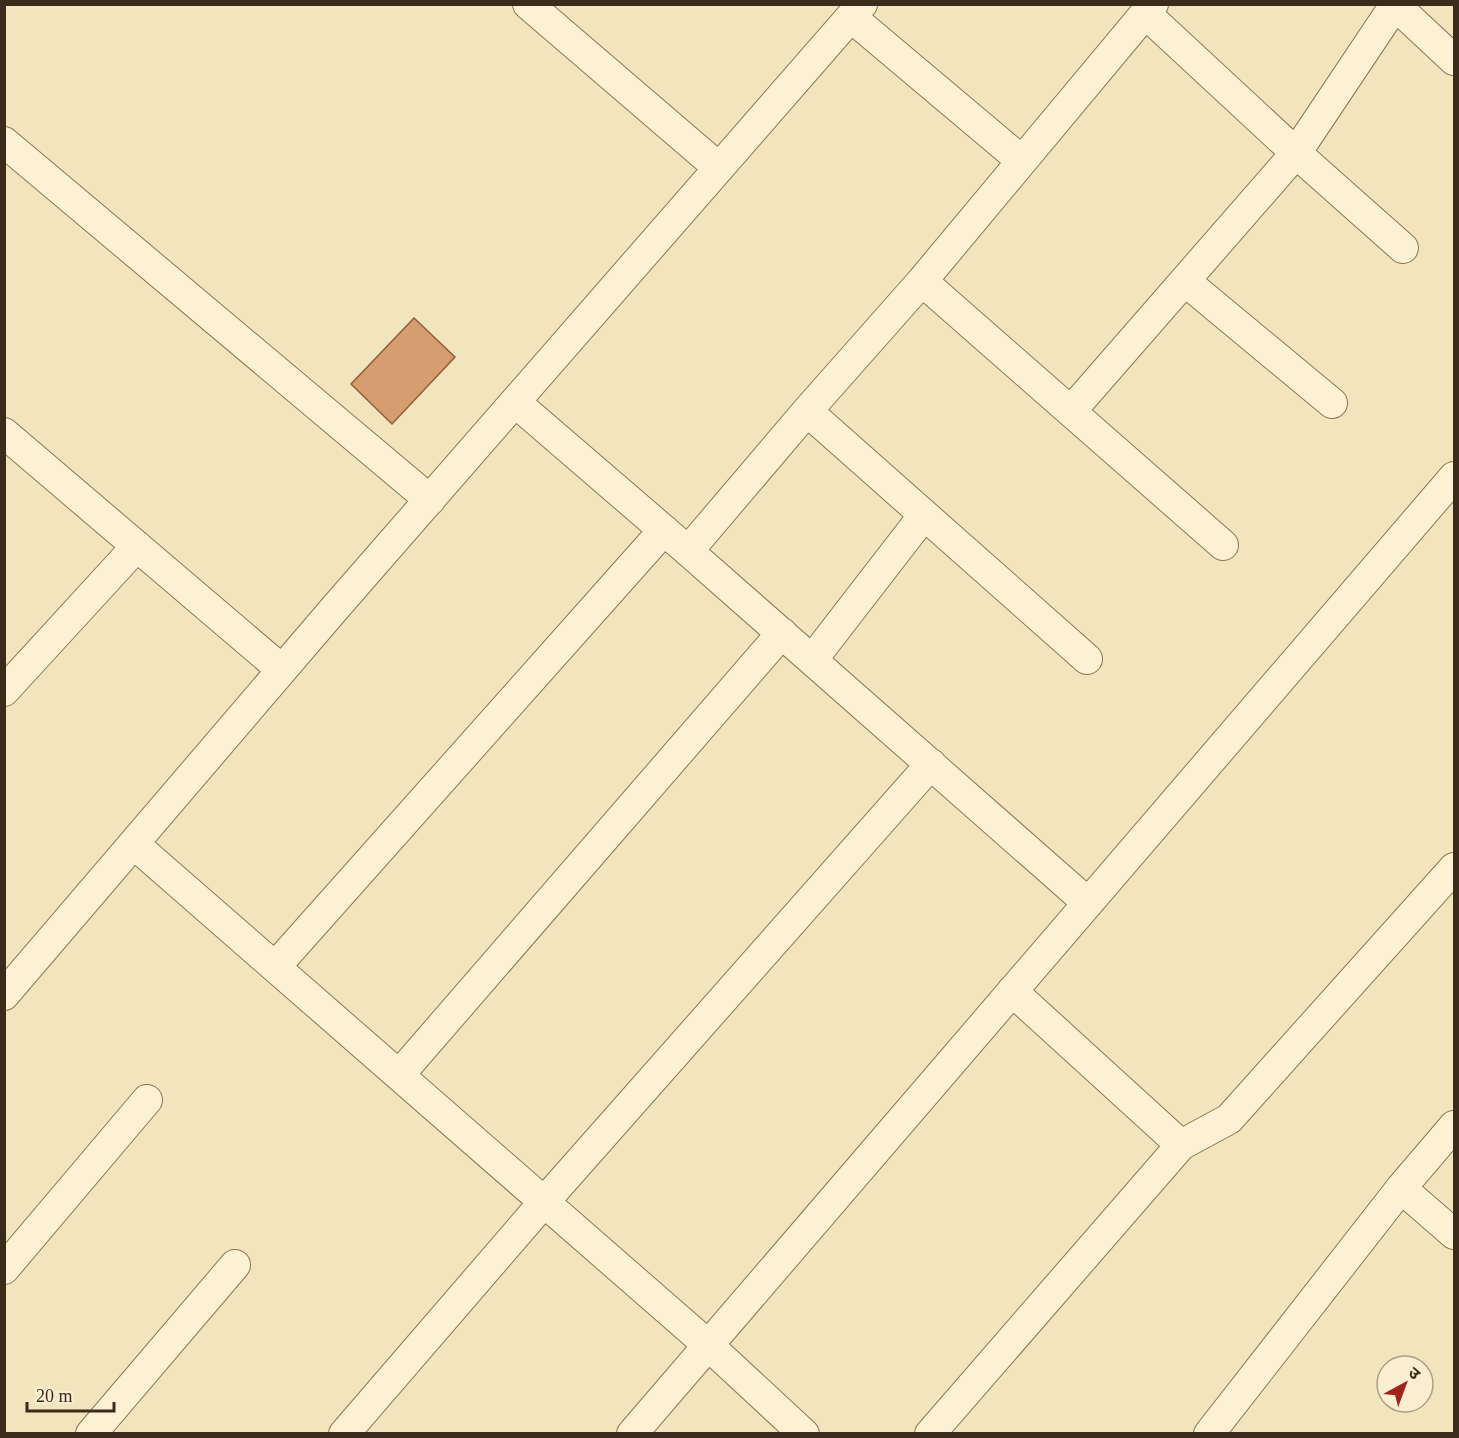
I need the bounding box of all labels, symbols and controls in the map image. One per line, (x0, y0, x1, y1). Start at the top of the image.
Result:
north arrow (1375, 1354, 1435, 1414)
text: उ (1405, 1364, 1424, 1383)
scale bar (27, 1375, 114, 1413)
text: 20 m (36, 1386, 73, 1406)

